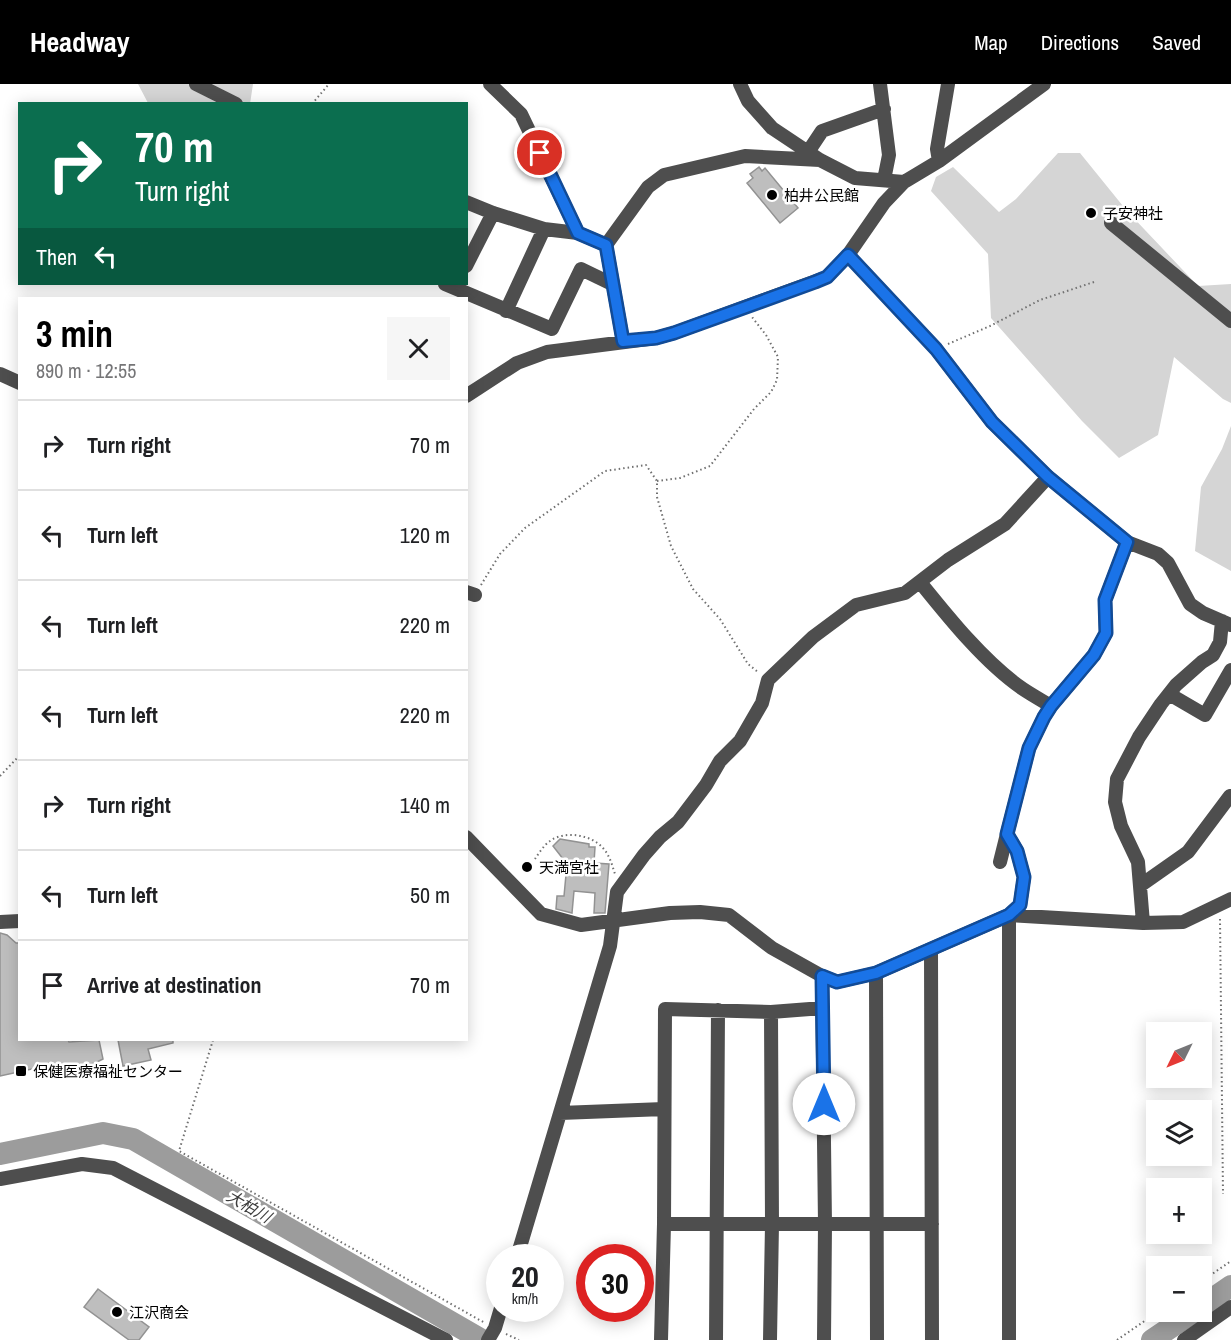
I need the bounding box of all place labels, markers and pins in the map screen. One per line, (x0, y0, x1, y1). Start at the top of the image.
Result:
pin (514, 127, 565, 178)
place label: 柏井公民館 (784, 185, 859, 206)
marker: 柏井公民館 (765, 188, 779, 202)
place label: 子安神社 (1103, 203, 1163, 224)
marker: 子安神社 (1084, 206, 1098, 220)
place label: 天満宮社 (539, 857, 599, 878)
marker: 天満宮社 (520, 860, 534, 874)
place label: 保健医療福祉センター (33, 1061, 183, 1082)
marker: 保健医療福祉センター (14, 1064, 28, 1078)
place label: 江沢商会 (129, 1302, 189, 1323)
marker: 江沢商会 (110, 1305, 124, 1319)

